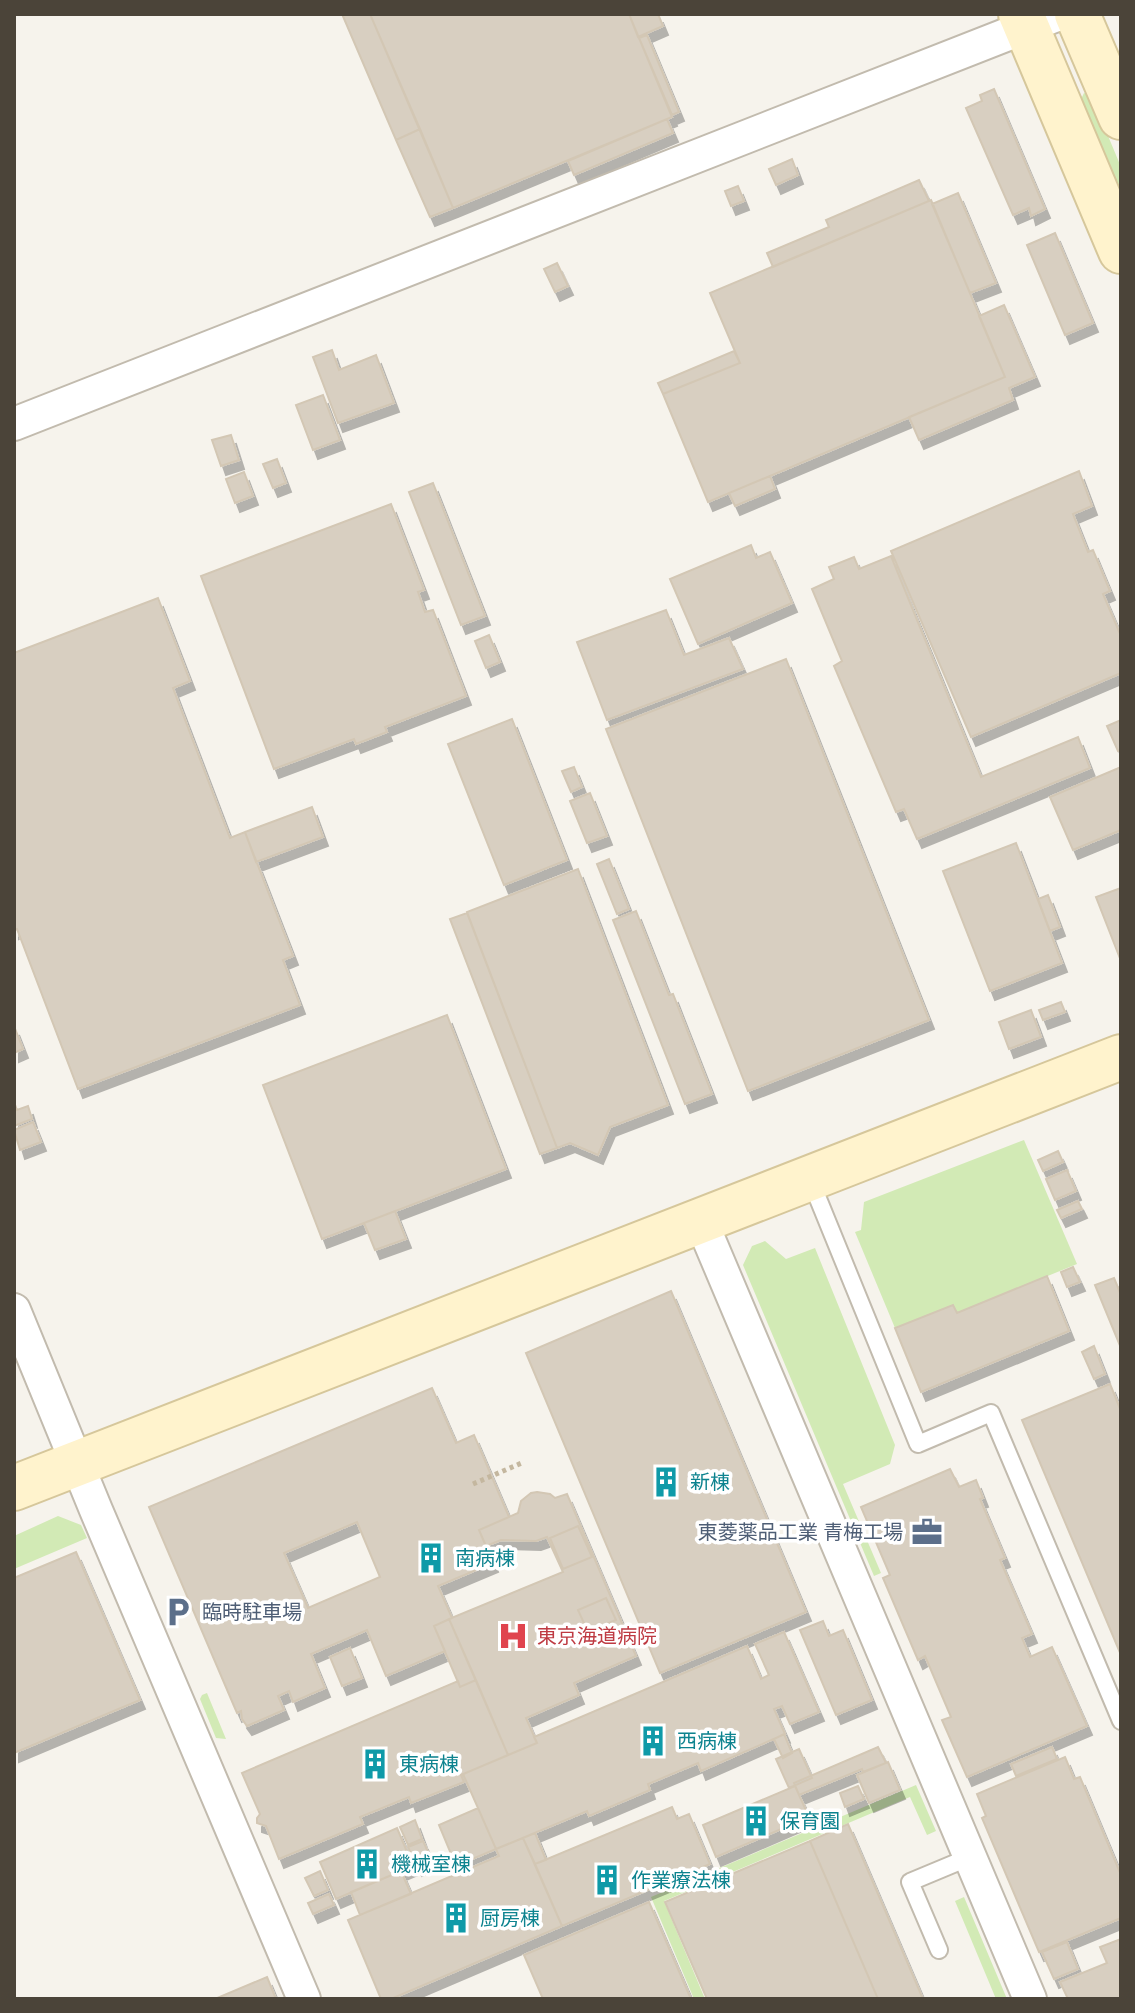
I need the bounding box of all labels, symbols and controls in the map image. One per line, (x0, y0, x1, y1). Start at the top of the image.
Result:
building icon: 新棟 (649, 1465, 683, 1499)
place label: 新棟 (690, 1470, 730, 1494)
office icon: 東菱薬品工業 青梅工場 (910, 1515, 944, 1549)
place label: 東菱薬品工業 青梅工場 (698, 1520, 903, 1544)
building icon: 南病棟 (414, 1541, 448, 1575)
place label: 南病棟 (455, 1546, 515, 1570)
parking icon: 臨時駐車場 (161, 1595, 195, 1629)
place label: 臨時駐車場 (202, 1600, 302, 1624)
hospital icon: 東京海道病院 (496, 1619, 530, 1653)
place label: 東京海道病院 (537, 1624, 657, 1648)
building icon: 西病棟 (636, 1724, 670, 1758)
place label: 西病棟 (677, 1729, 737, 1753)
building icon: 東病棟 (358, 1747, 392, 1781)
place label: 東病棟 (399, 1752, 459, 1776)
building icon: 保育園 (739, 1804, 773, 1838)
place label: 保育園 (780, 1809, 840, 1833)
building icon: 機械室棟 (350, 1847, 384, 1881)
place label: 機械室棟 (391, 1852, 471, 1876)
building icon: 作業療法棟 (590, 1863, 624, 1897)
place label: 作業療法棟 (631, 1868, 731, 1892)
building icon: 厨房棟 (439, 1901, 473, 1935)
place label: 厨房棟 (480, 1906, 540, 1930)

